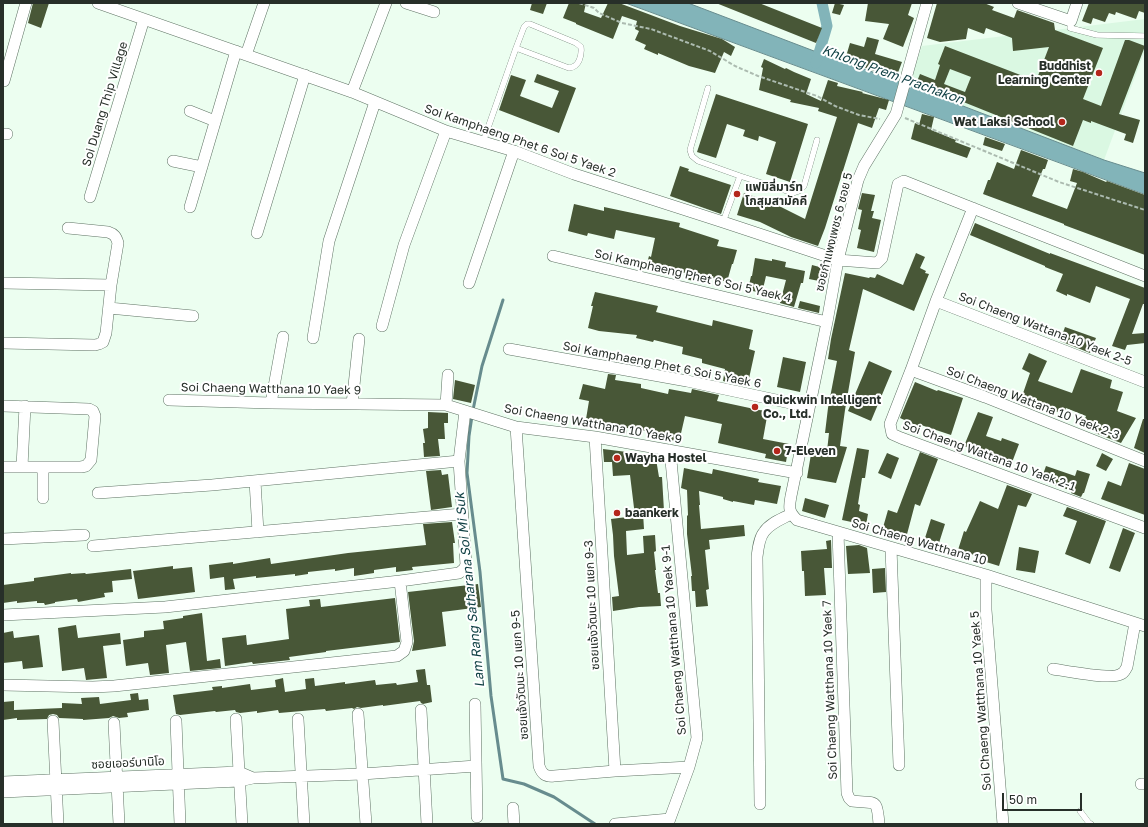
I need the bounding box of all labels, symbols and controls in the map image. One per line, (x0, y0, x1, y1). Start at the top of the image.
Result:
street label: Soi Duang Thip Village (79, 40, 131, 168)
water label: Khlong Prem Prachakon (820, 42, 966, 108)
place label: Buddhist Learning Center (998, 59, 1091, 87)
marker: Buddhist Learning Center (1094, 68, 1104, 78)
street label: Soi Kamphaeng Phet 6 Soi 5 Yaek 2 (422, 101, 618, 181)
place label: Wat Laksi School (953, 115, 1054, 129)
marker: Wat Laksi School (1057, 117, 1067, 127)
street label: ซอยกำแพงเพชร 6 ซอย 5 (812, 171, 856, 293)
place label: แฟมิลี่มาร์ท โกสุมสามัคคี (745, 180, 807, 208)
marker: แฟมิลี่มาร์ท โกสุมสามัคคี (732, 189, 742, 199)
street label: Soi Kamphaeng Phet 6 Soi 5 Yaek 4 (593, 246, 793, 306)
street label: Soi Chaeng Wattana 10 Yaek 2-5 (956, 289, 1134, 369)
street label: Soi Kamphaeng Phet 6 Soi 5 Yaek 6 (562, 339, 762, 391)
street label: Soi Chaeng Wattana 10 Yaek 2-3 (944, 363, 1122, 443)
street label: Soi Chaeng Watthana 10 Yaek 9 (181, 380, 361, 398)
place label: Quickwin Intelligent Co., Ltd. (763, 393, 881, 421)
street label: Soi Chaeng Watthana 10 Yaek 9 (503, 401, 683, 447)
marker: Quickwin Intelligent Co., Ltd. (750, 402, 760, 412)
street label: Soi Chaeng Wattana 10 Yaek 2-1 (901, 418, 1077, 494)
place label: 7-Eleven (785, 444, 836, 458)
marker: 7-Eleven (772, 446, 782, 456)
place label: Wayha Hostel (625, 451, 706, 465)
marker: Wayha Hostel (612, 453, 622, 463)
water label: Lam Rang Satharana Soi Mi Suk (452, 492, 488, 688)
place label: baankerk (625, 506, 679, 520)
marker: baankerk (612, 508, 622, 518)
street label: Soi Chaeng Watthana 10 (850, 516, 988, 568)
street label: ซอยแจ้งวัฒนะ 10 แยก 9-3 (581, 540, 603, 670)
street label: Soi Chaeng Watthana 10 Yaek 9-1 (659, 544, 689, 736)
street label: Soi Chaeng Watthana 10 Yaek 7 (820, 600, 840, 780)
street label: ซอยแจ้งวัฒนะ 10 แยก 9-5 (508, 610, 532, 740)
street label: Soi Chaeng Watthana 10 Yaek 5 (968, 611, 994, 791)
street label: ซอยเออร์บานิโอ (91, 754, 165, 772)
scale bar (1004, 785, 1084, 811)
text: 50 m (1009, 792, 1037, 807)

